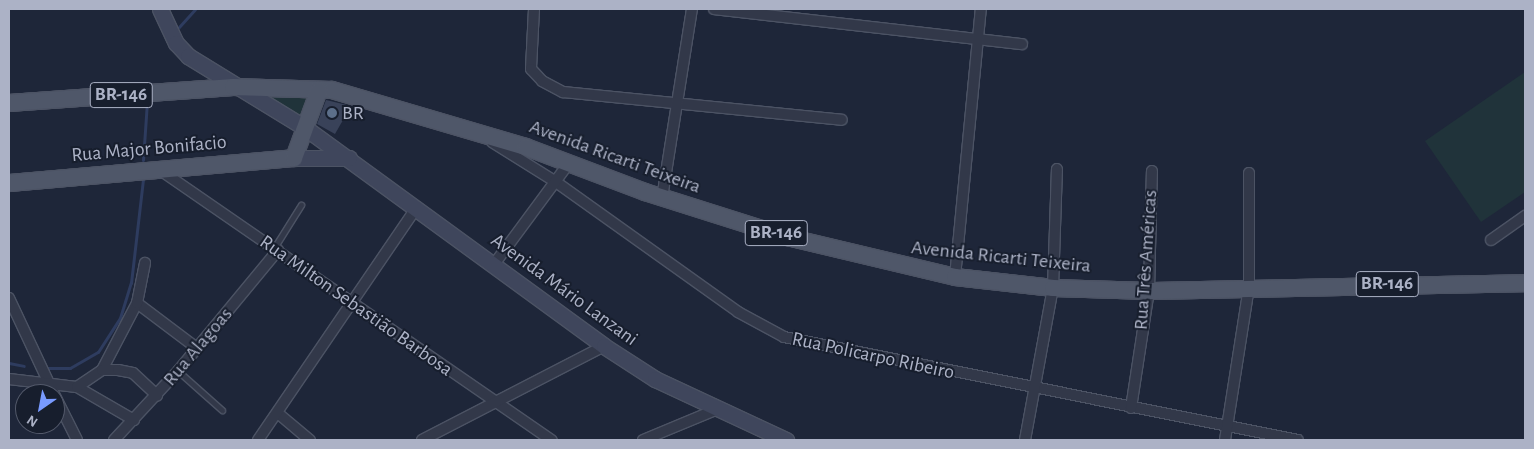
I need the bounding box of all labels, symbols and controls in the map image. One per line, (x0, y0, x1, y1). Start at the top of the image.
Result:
road number: BR-146 (90, 78, 152, 112)
place label: BR (342, 101, 364, 125)
marker: BR (326, 107, 338, 119)
street label: Avenida Ricarti Teixeira (526, 115, 704, 199)
street label: Rua Major Bonifacio (70, 130, 228, 168)
street label: Rua Três Américas (1129, 189, 1163, 331)
road number: BR-146 (745, 217, 807, 250)
street label: Avenida Mário Lanzani (486, 229, 642, 351)
street label: Rua Milton Sebastião Barbosa (255, 230, 457, 382)
street label: Avenida Ricarti Teixeira (910, 236, 1092, 278)
road number: BR-146 (1356, 268, 1418, 300)
street label: Rua Alagoas (158, 303, 238, 391)
street label: Rua Policarpo Ribeiro (790, 327, 956, 385)
north arrow (15, 384, 65, 434)
text: N (24, 412, 40, 429)

